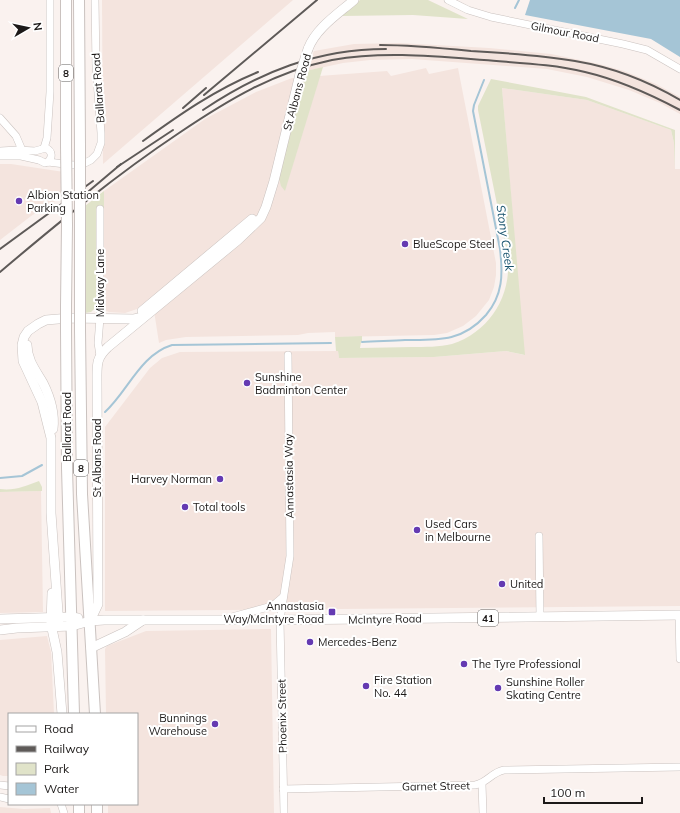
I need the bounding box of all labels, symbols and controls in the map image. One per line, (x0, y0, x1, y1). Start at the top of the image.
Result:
north arrow (8, 8, 48, 48)
street label: Gilmour Road (530, 19, 600, 45)
text: N (30, 21, 45, 32)
street label: St Albans Road (280, 52, 314, 132)
street label: Ballarat Road (89, 53, 107, 123)
road number: 8 (59, 65, 73, 81)
place label: Albion Station Parking (27, 188, 99, 215)
marker: Albion Station Parking (14, 196, 24, 206)
water label: Stony Creek (493, 204, 518, 273)
place label: BlueScope Steel (413, 237, 495, 251)
marker: BlueScope Steel (400, 239, 410, 249)
street label: Midway Lane (93, 249, 107, 317)
place label: Sunshine Badminton Center (255, 370, 347, 397)
marker: Sunshine Badminton Center (242, 378, 252, 388)
street label: Ballarat Road (60, 392, 74, 462)
street label: St Albans Road (90, 418, 104, 498)
street label: Annastasia Way (281, 433, 297, 519)
road number: 8 (74, 460, 88, 476)
place label: Harvey Norman (131, 472, 212, 486)
marker: Harvey Norman (215, 474, 225, 484)
place label: Total tools (193, 500, 245, 514)
marker: Total tools (180, 502, 190, 512)
place label: Used Cars in Melbourne (425, 517, 491, 544)
marker: Used Cars in Melbourne (412, 525, 422, 535)
place label: United (510, 577, 543, 591)
marker: United (497, 579, 507, 589)
place label: Annastasia Way/McIntyre Road (223, 599, 324, 626)
marker: Annastasia Way/McIntyre Road (327, 607, 337, 617)
road number: 41 (478, 610, 498, 626)
street label: McIntyre Road (348, 611, 422, 627)
place label: Mercedes-Benz (318, 635, 397, 649)
marker: Mercedes-Benz (305, 637, 315, 647)
place label: The Tyre Professional (472, 657, 581, 671)
marker: The Tyre Professional (459, 659, 469, 669)
place label: Fire Station No. 44 (374, 673, 432, 700)
place label: Sunshine Roller Skating Centre (506, 675, 584, 702)
street label: Phoenix Street (274, 679, 290, 753)
marker: Fire Station No. 44 (361, 681, 371, 691)
marker: Sunshine Roller Skating Centre (493, 683, 503, 693)
place label: Bunnings Warehouse (148, 711, 207, 738)
legend (8, 713, 138, 805)
marker: Bunnings Warehouse (210, 719, 220, 729)
text: Road (44, 721, 73, 736)
text: Railway (44, 741, 90, 756)
text: Park (44, 761, 70, 776)
street label: Garnet Street (402, 778, 470, 794)
scale bar (544, 779, 642, 805)
text: Water (44, 781, 80, 796)
text: 100 m (550, 785, 585, 800)

